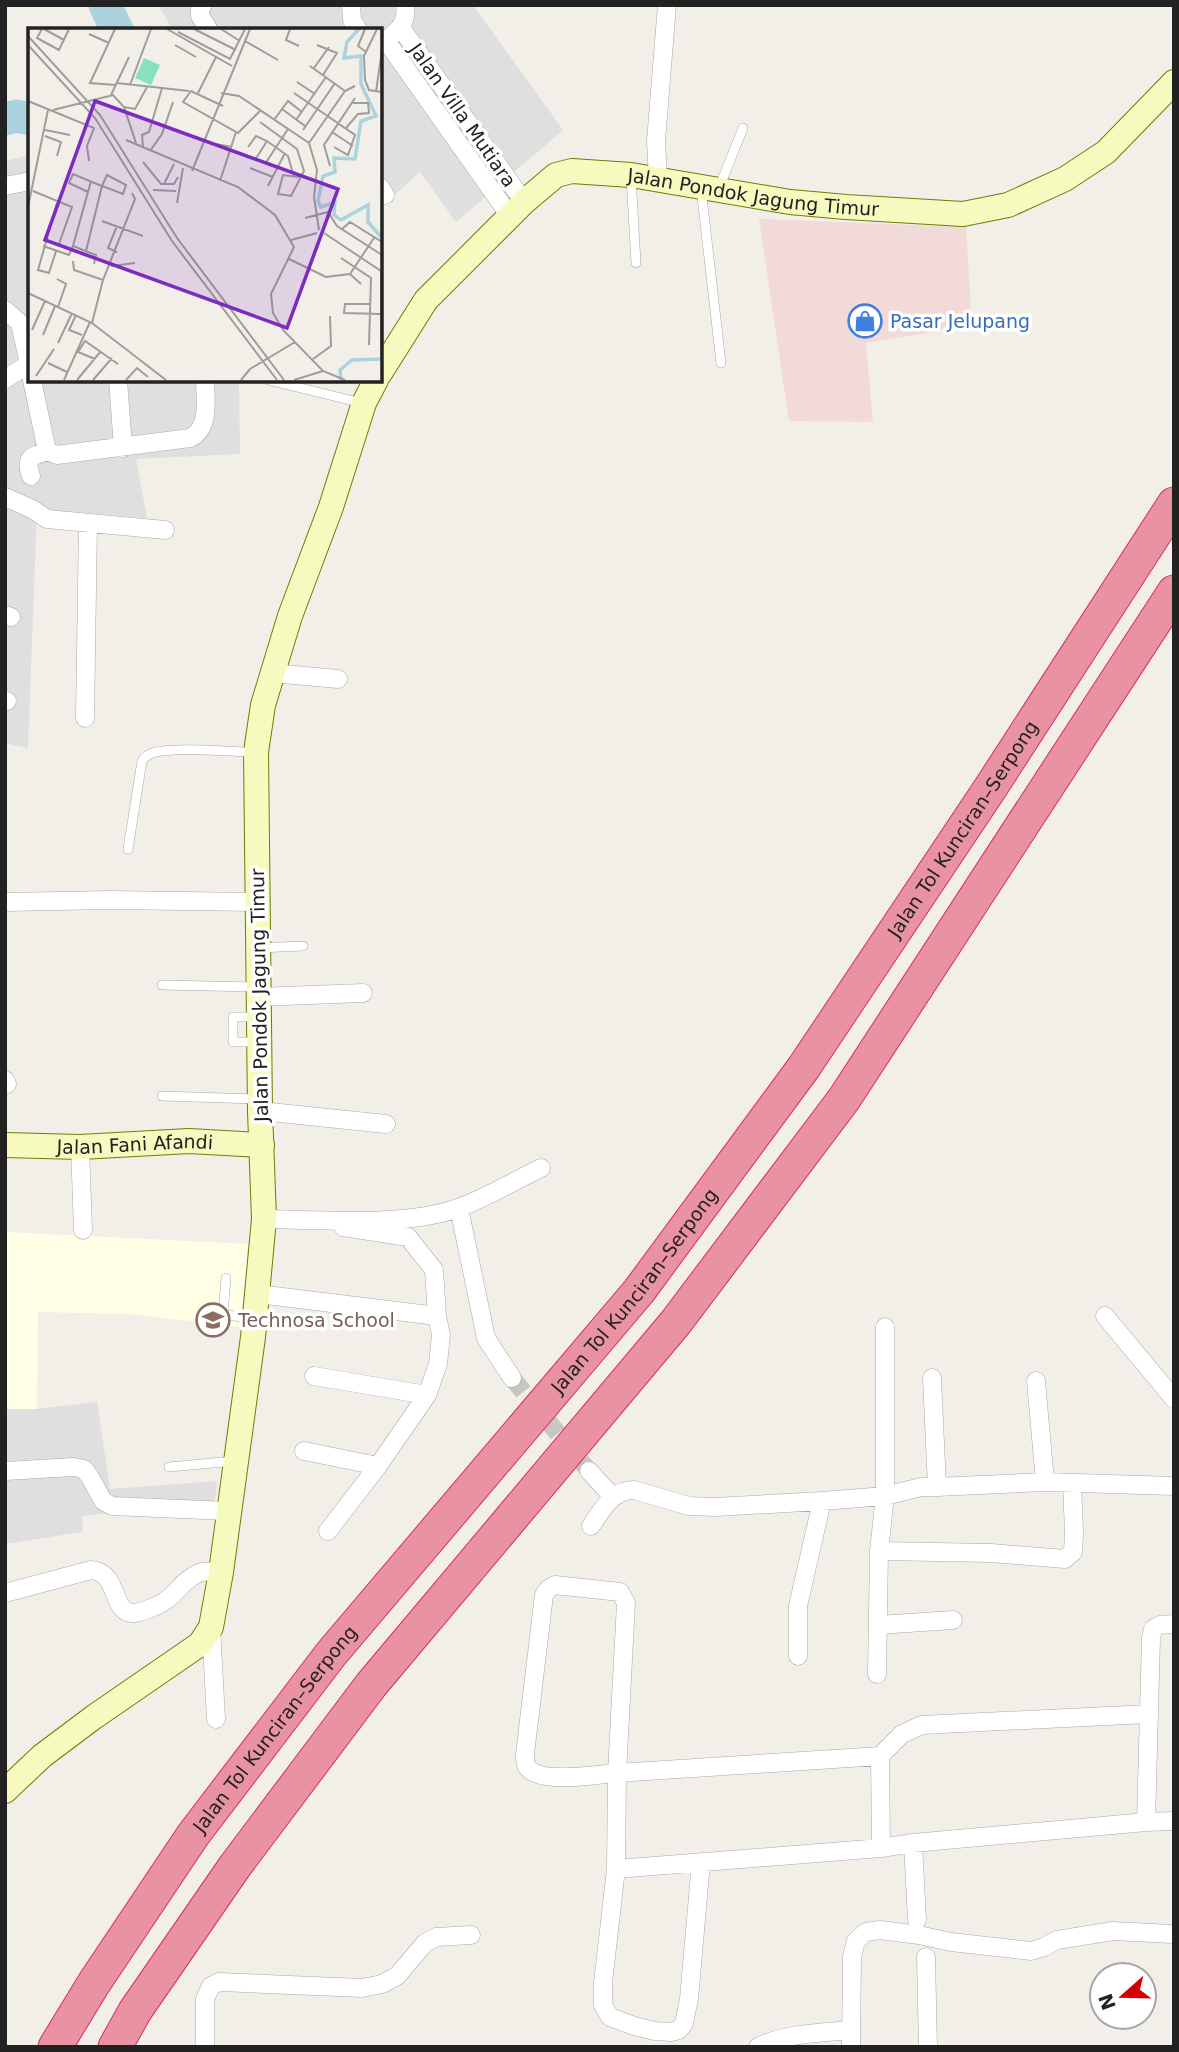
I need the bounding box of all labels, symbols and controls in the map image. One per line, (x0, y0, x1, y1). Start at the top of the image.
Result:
inset map (28, 28, 382, 382)
street label: Jalan Villa Mutiara (404, 38, 521, 191)
street label: Jalan Pondok Jagung Timur (626, 164, 880, 220)
shop icon: Pasar Jelupang (846, 302, 884, 340)
place label: Pasar Jelupang (890, 310, 1030, 332)
street label: Jalan Tol Kunciran–Serpong (882, 716, 1042, 942)
street label: Jalan Pondok Jagung Timur (246, 868, 272, 1123)
street label: Jalan Fani Afandi (55, 1130, 214, 1158)
street label: Jalan Tol Kunciran–Serpong (546, 1184, 722, 1398)
school or university icon: Technosa School (194, 1301, 232, 1339)
place label: Technosa School (237, 1309, 395, 1331)
street label: Jalan Tol Kunciran–Serpong (187, 1621, 361, 1837)
north arrow (1088, 1961, 1158, 2031)
text: N (1094, 1991, 1120, 2013)

